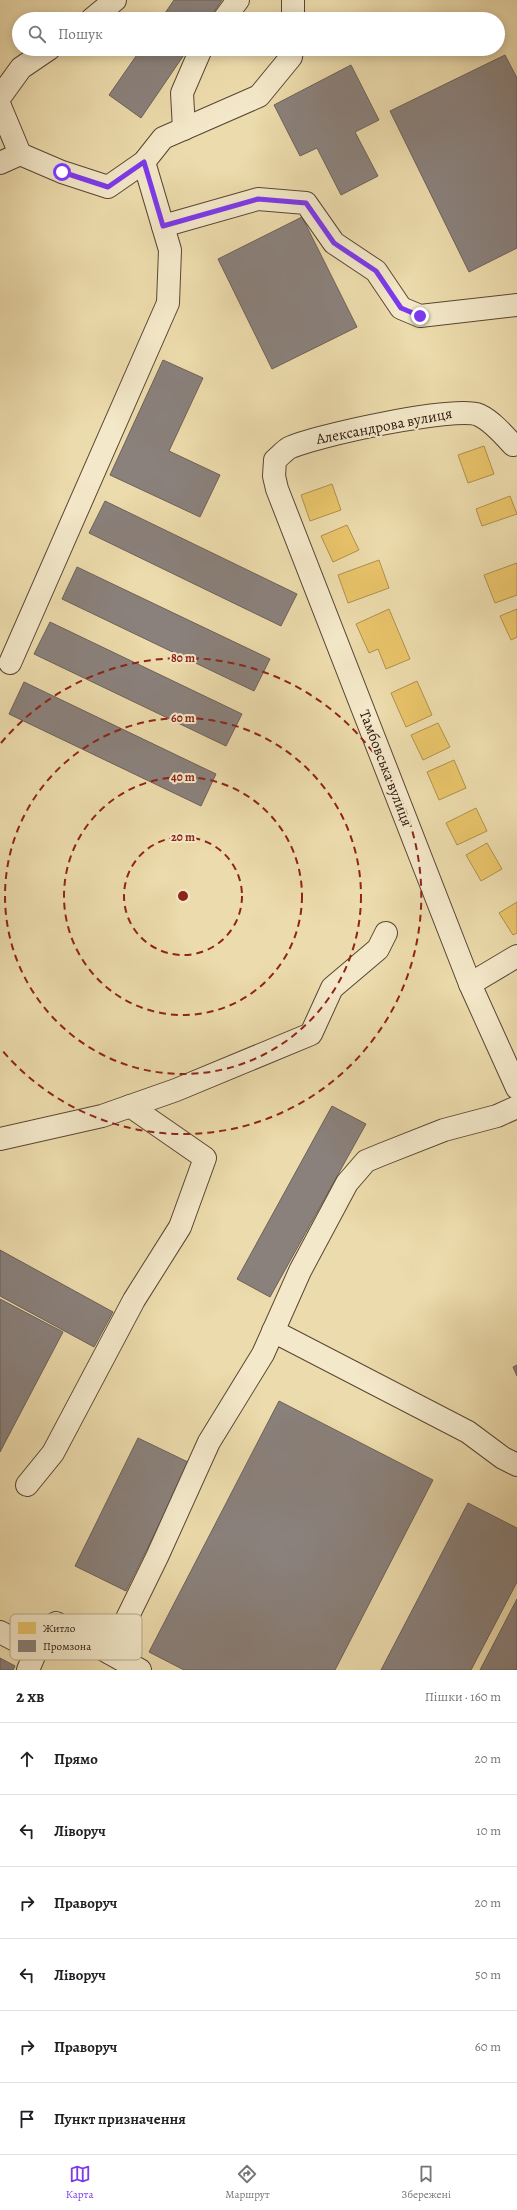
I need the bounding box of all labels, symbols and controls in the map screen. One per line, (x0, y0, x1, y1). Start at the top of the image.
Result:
search box (12, 12, 505, 56)
icon: search (26, 23, 48, 45)
text: Пошук (58, 24, 103, 44)
route start (53, 163, 71, 181)
route end (411, 307, 429, 325)
street label: Александрова вулиця (313, 403, 454, 449)
text: 80 m (171, 650, 195, 666)
street label: Тамбовська вулиця (355, 707, 417, 829)
text: 60 m (171, 710, 195, 726)
text: 40 m (171, 769, 195, 785)
text: 20 m (171, 829, 195, 845)
centre of rings (176, 889, 190, 903)
legend (10, 1614, 142, 1660)
text: Житло (43, 1621, 76, 1636)
text: Промзона (43, 1639, 92, 1654)
text: 2 хв (16, 1685, 44, 1708)
text: Пішки · 160 m (425, 1688, 501, 1705)
icon: ahead (16, 1748, 38, 1770)
text: Прямо (54, 1749, 98, 1769)
text: 20 m (475, 1750, 501, 1767)
icon: left (16, 1820, 38, 1842)
text: Ліворуч (54, 1821, 106, 1841)
text: 10 m (476, 1822, 501, 1839)
icon: right (16, 1892, 38, 1914)
text: Праворуч (54, 1893, 117, 1913)
text: 20 m (475, 1894, 501, 1911)
icon: left (16, 1964, 38, 1986)
text: Ліворуч (54, 1965, 106, 1985)
text: 50 m (475, 1966, 501, 1983)
icon: right (16, 2036, 38, 2058)
text: Праворуч (54, 2037, 117, 2057)
text: 60 m (475, 2038, 501, 2055)
icon: arrive (16, 2108, 38, 2130)
text: Пункт призначення (54, 2109, 186, 2129)
tab: Карта (66, 2163, 94, 2202)
tab: Маршрут (225, 2163, 270, 2202)
tab: Збережені (401, 2163, 451, 2202)

